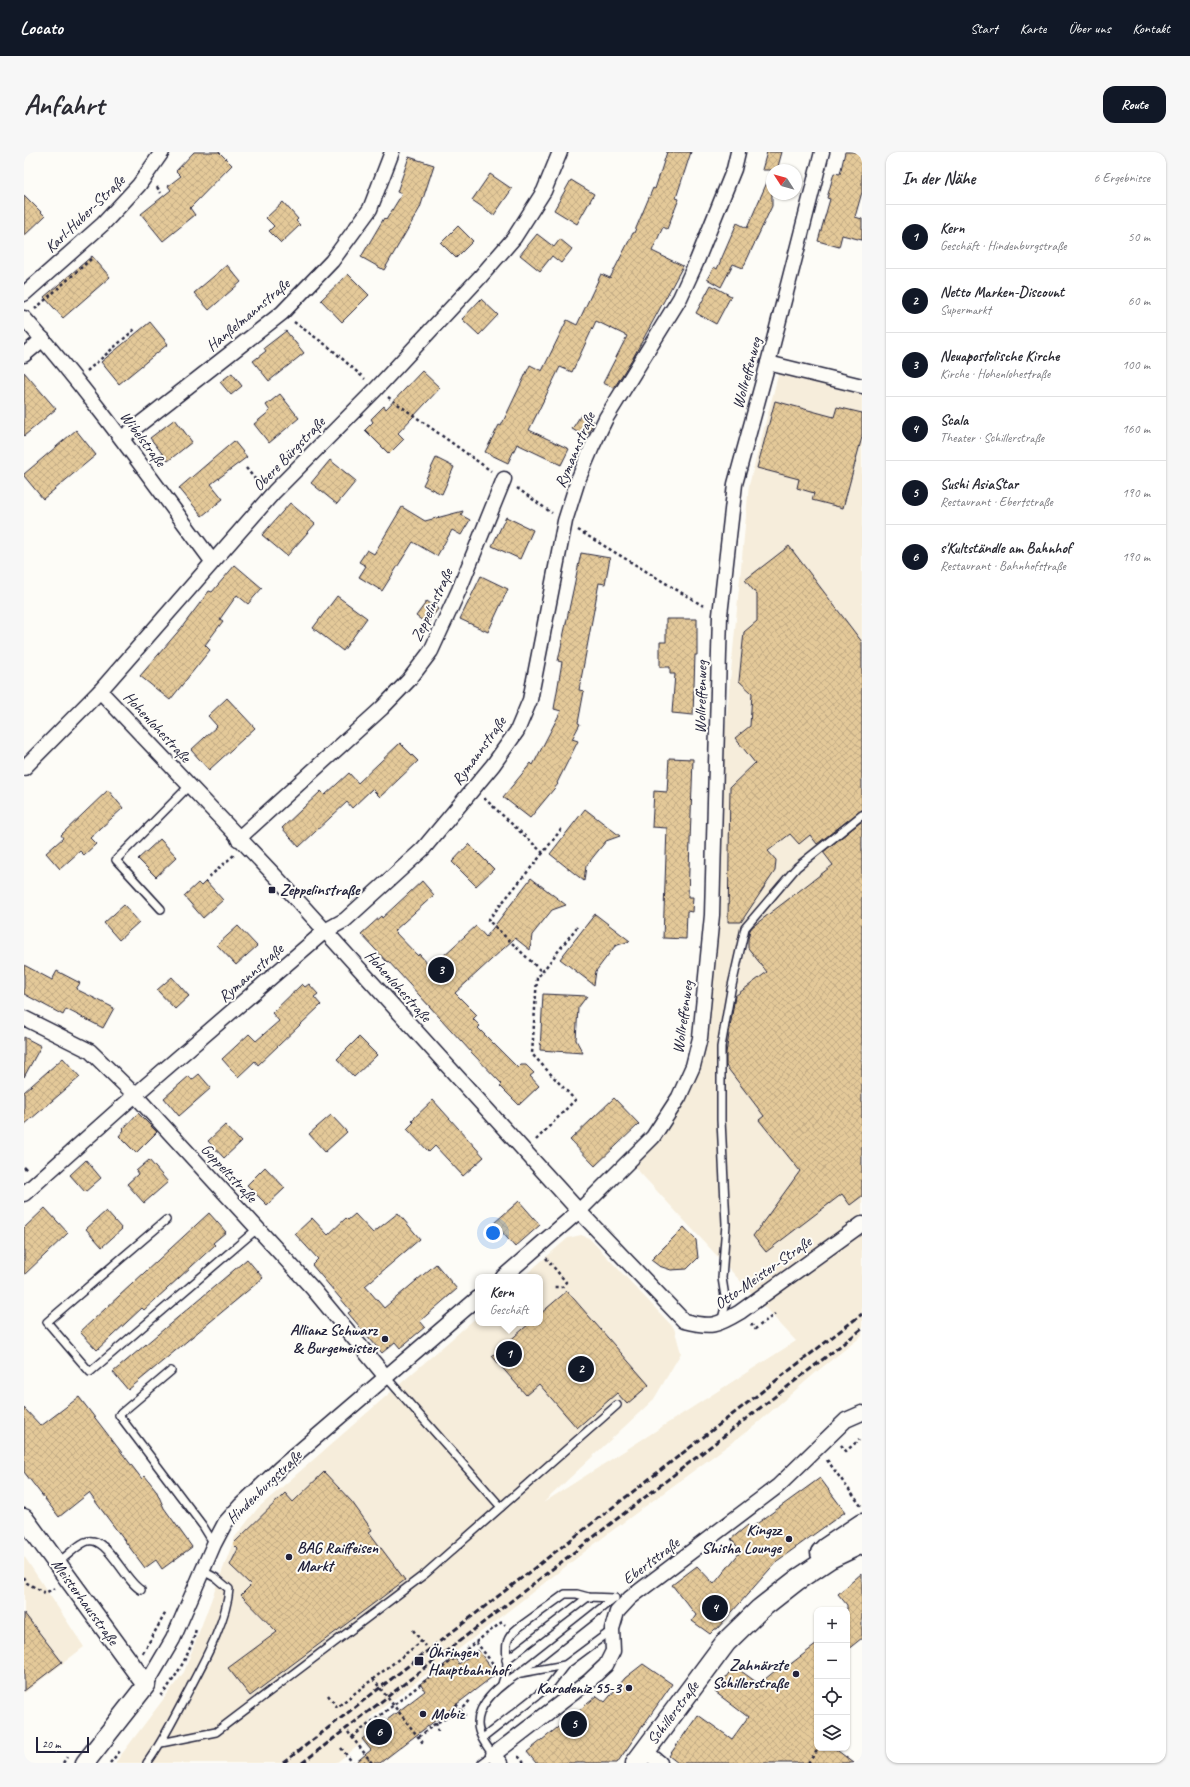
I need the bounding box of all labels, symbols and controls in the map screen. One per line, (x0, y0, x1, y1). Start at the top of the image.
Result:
text: Locato (20, 16, 63, 40)
text: Start (970, 20, 998, 37)
text: Karte (1020, 20, 1046, 37)
text: Über uns (1068, 20, 1110, 37)
text: Kontakt (1132, 20, 1170, 37)
button: Route (1103, 86, 1166, 123)
text: Anfahrt (24, 87, 104, 122)
north arrow (766, 164, 802, 200)
text: In der Nähe (902, 168, 975, 189)
street label: Karl-Huber-Straße (41, 170, 131, 257)
text: 6 Ergebnisse (1094, 170, 1150, 186)
text: Kern (940, 219, 964, 238)
text: 1 (912, 229, 918, 245)
text: 50 m (1128, 229, 1150, 245)
text: Geschäft · Hindenburgstraße (940, 238, 1067, 254)
street label: Hanßelmannstraße (202, 273, 295, 356)
text: Netto Marken-Discount (940, 283, 1064, 302)
text: 2 (912, 293, 918, 309)
text: 60 m (1128, 293, 1150, 309)
text: Supermarkt (940, 302, 991, 318)
street label: Wollreffenweg (728, 334, 766, 411)
text: Neuapostolische Kirche (940, 347, 1059, 366)
text: 3 (912, 357, 918, 373)
text: 100 m (1122, 357, 1150, 373)
text: Kirche · Hohenlohestraße (940, 366, 1050, 382)
street label: Wibelstraße (116, 407, 171, 472)
street label: Rymannstraße (550, 408, 601, 491)
street label: Obere Bürgstraße (249, 411, 331, 495)
text: Scala (940, 411, 968, 430)
text: 4 (912, 421, 918, 437)
text: 160 m (1122, 421, 1150, 437)
text: Theater · Schillerstraße (940, 430, 1044, 446)
text: Sushi AsiaStar (940, 475, 1018, 494)
text: 5 (912, 485, 918, 501)
text: 190 m (1122, 485, 1150, 501)
text: Restaurant · Ebertstraße (940, 494, 1053, 510)
text: s'Kultständle am Bahnhof (940, 539, 1071, 558)
text: 6 (912, 549, 918, 565)
text: 190 m (1122, 549, 1150, 565)
text: Restaurant · Bahnhofstraße (940, 558, 1066, 574)
street label: Zeppelinstraße (406, 564, 458, 645)
street label: Wollreffenweg (690, 659, 712, 734)
street label: Hohenlohestraße (119, 687, 196, 768)
street label: Rymannstraße (447, 711, 512, 789)
place label: Zeppelinstraße (280, 880, 361, 900)
marker: Zeppelinstraße (267, 885, 277, 895)
street label: Rymannstraße (214, 938, 289, 1007)
street label: Hohenlohestraße (360, 946, 437, 1027)
pin: 3 (428, 955, 454, 985)
street label: Wollreffenweg (668, 978, 698, 1055)
street label: Goppeltstraße (197, 1139, 263, 1208)
your location (483, 1223, 503, 1243)
street label: Otto-Meister-Straße (711, 1231, 817, 1314)
popup (475, 1274, 543, 1326)
text: Kern (490, 1283, 514, 1302)
text: Geschäft (490, 1302, 528, 1318)
place label: Allianz Schwarz & Burgemeister (290, 1320, 379, 1358)
marker: Allianz Schwarz & Burgemeister (380, 1334, 390, 1344)
pin: 1 (496, 1339, 522, 1369)
pin: 2 (568, 1354, 594, 1384)
street label: Hindenburgstraße (222, 1445, 307, 1528)
place label: Kingzz Shisha Lounge (702, 1520, 783, 1558)
street label: Ebertstraße (619, 1532, 685, 1589)
marker: Kingzz Shisha Lounge (784, 1534, 794, 1544)
place label: BAG Raiffeisen Markt (297, 1538, 379, 1576)
marker: BAG Raiffeisen Markt (284, 1552, 294, 1562)
street label: Meisterhausstraße (47, 1555, 124, 1651)
pin: 4 (702, 1593, 728, 1623)
map controls (814, 1607, 850, 1751)
button: + (814, 1607, 850, 1643)
place label: Öhringen Hauptbahnhof (428, 1642, 513, 1680)
button: − (814, 1643, 850, 1679)
marker: Öhringen Hauptbahnhof (413, 1655, 425, 1667)
place label: Zahnärzte Schillerstraße (712, 1655, 790, 1693)
marker: Zahnärzte Schillerstraße (791, 1669, 801, 1679)
street label: Schillerstraße (643, 1676, 704, 1749)
place label: Karadeniz 55-3 (537, 1678, 623, 1698)
button: locate (814, 1679, 850, 1715)
marker: Karadeniz 55-3 (624, 1683, 634, 1693)
place label: Mobiz (431, 1704, 466, 1724)
marker: Mobiz (418, 1709, 428, 1719)
pin: 5 (561, 1709, 587, 1739)
button: layers (814, 1715, 850, 1751)
pin: 6 (366, 1717, 392, 1747)
scale bar (36, 1735, 89, 1754)
text: 20 m (42, 1737, 61, 1751)

